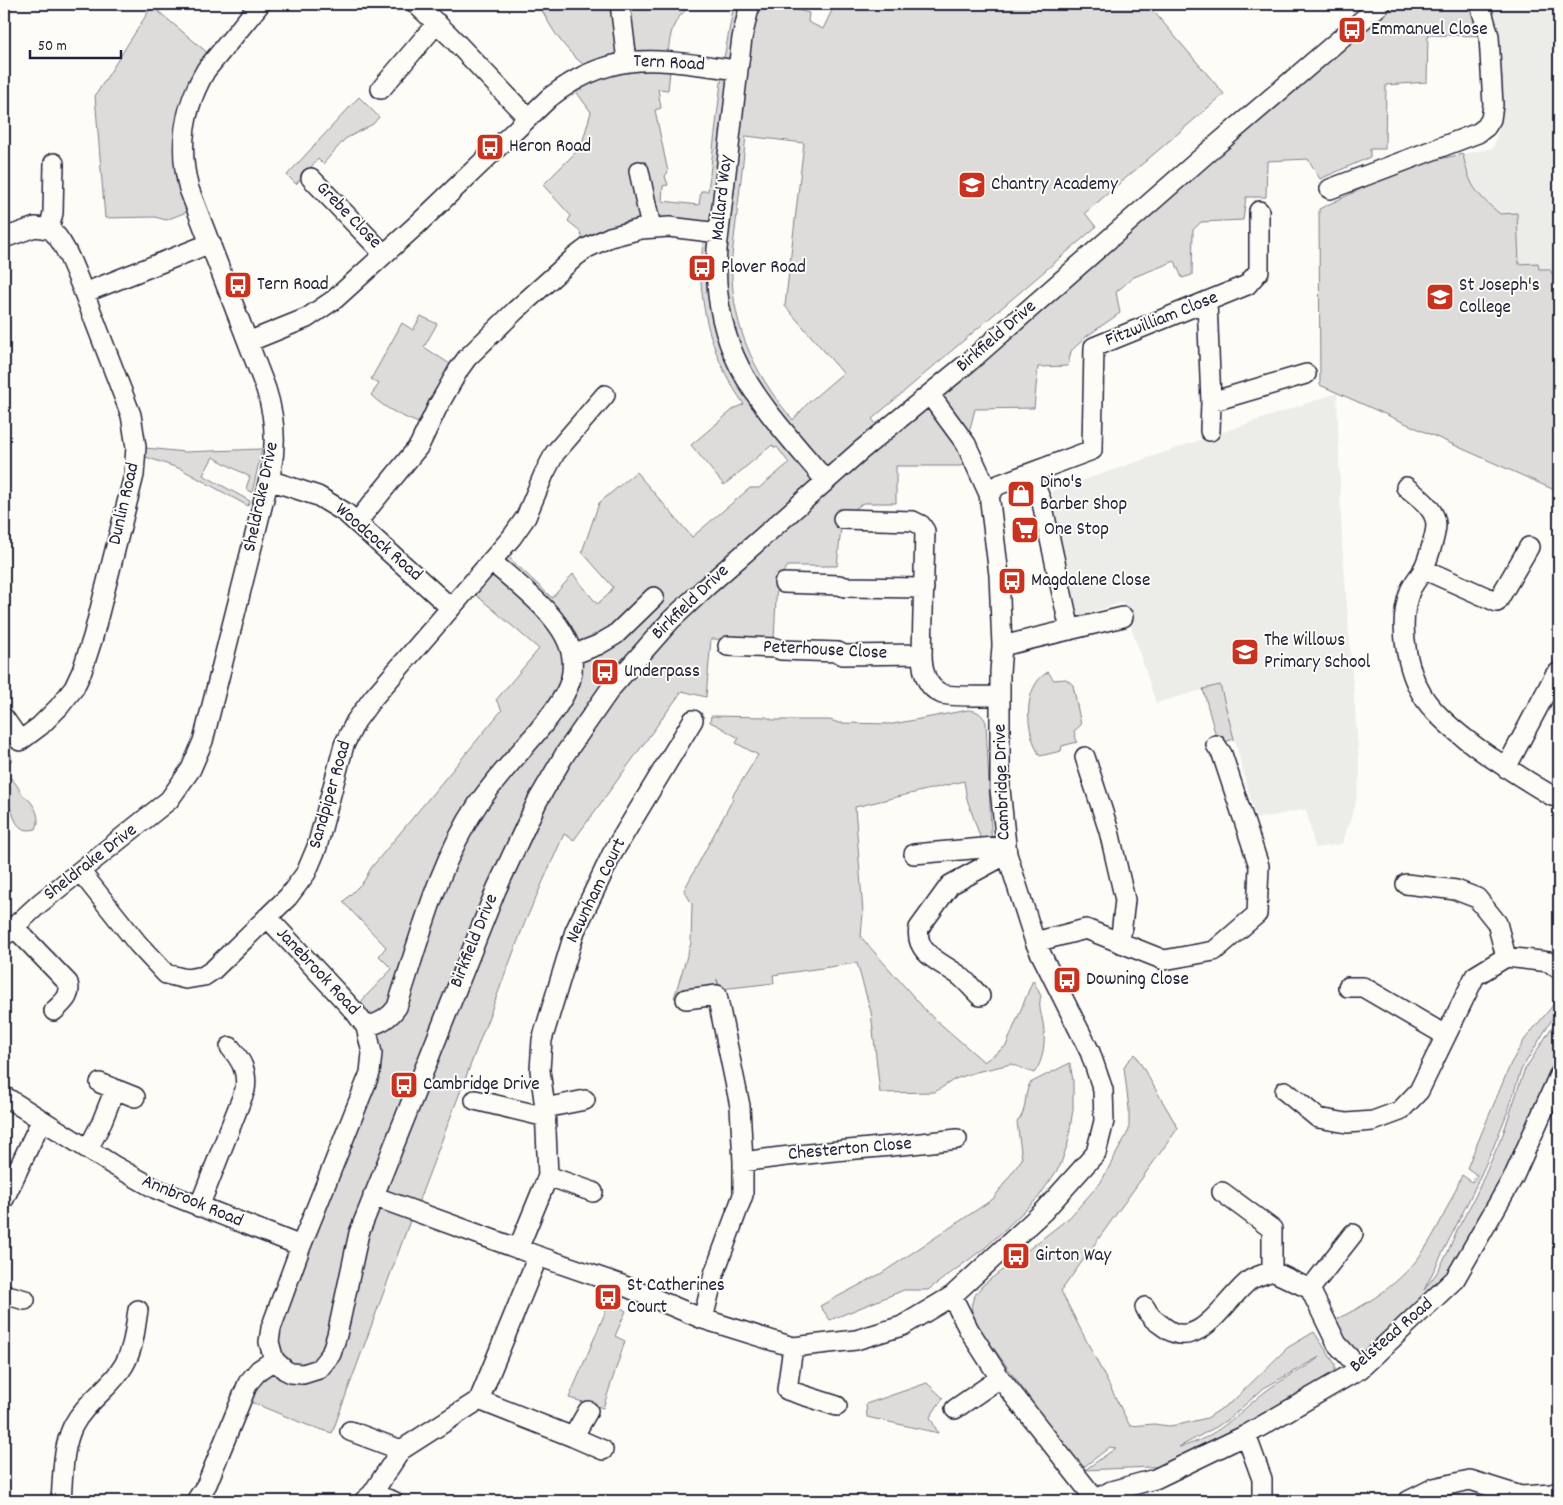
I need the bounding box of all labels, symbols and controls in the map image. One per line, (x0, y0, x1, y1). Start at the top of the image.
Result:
bus stop icon: Emmanuel Close (1337, 15, 1367, 45)
place label: Emmanuel Close (1371, 17, 1488, 44)
scale bar (30, 28, 121, 60)
text: 50 m (38, 36, 67, 58)
street label: Tern Road (633, 49, 705, 79)
bus stop icon: Heron Road (475, 132, 505, 162)
place label: Heron Road (509, 134, 591, 161)
street label: Mallard Way (705, 154, 741, 242)
school or university icon: Chantry Academy (957, 170, 987, 200)
place label: Chantry Academy (991, 172, 1118, 199)
street label: Grebe Close (309, 176, 387, 256)
bus stop icon: Plover Road (687, 253, 717, 283)
place label: Plover Road (721, 255, 806, 282)
bus stop icon: Tern Road (223, 270, 253, 300)
place label: Tern Road (257, 272, 329, 299)
place label: St Joseph's College (1459, 273, 1540, 322)
school or university icon: St Joseph's College (1425, 282, 1455, 312)
street label: Fitzwilliam Close (1102, 285, 1222, 355)
street label: Birkfield Drive (951, 294, 1043, 380)
street label: Sheldrake Drive (237, 439, 287, 555)
street label: Dunlin Road (102, 460, 148, 548)
place label: Dino's Barber Shop (1040, 470, 1127, 519)
shop icon: Dino's Barber Shop (1006, 479, 1036, 509)
street label: Woodcock Road (328, 497, 428, 589)
supermarket icon: One Stop (1010, 515, 1040, 545)
place label: One Stop (1044, 517, 1109, 544)
street label: Birkfield Drive (646, 559, 736, 647)
bus stop icon: Magdalene Close (997, 566, 1027, 596)
place label: Magdalene Close (1031, 568, 1150, 595)
place label: The Willows Primary School (1264, 628, 1371, 677)
street label: Peterhouse Close (762, 634, 888, 668)
school or university icon: The Willows Primary School (1230, 637, 1260, 667)
bus stop icon: Underpass (590, 657, 620, 687)
place label: Underpass (624, 659, 700, 686)
street label: Cambridge Drive (987, 723, 1019, 841)
street label: Sandpiper Road (303, 738, 359, 852)
street label: Sheldrake Drive (39, 818, 143, 908)
street label: Newnham Court (560, 834, 634, 948)
street label: Birkfield Drive (444, 890, 506, 992)
street label: Janebrook Road (269, 922, 365, 1022)
bus stop icon: Downing Close (1052, 965, 1082, 995)
place label: Downing Close (1086, 967, 1189, 994)
bus stop icon: Cambridge Drive (389, 1070, 419, 1100)
place label: Cambridge Drive (423, 1072, 540, 1099)
street label: Chesterton Close (787, 1131, 913, 1169)
street label: Annbrook Road (137, 1169, 247, 1235)
bus stop icon: Girton Way (1001, 1241, 1031, 1271)
place label: Girton Way (1035, 1243, 1112, 1270)
place label: St Catherines Court (627, 1273, 725, 1322)
bus stop icon: St Catherines Court (593, 1282, 623, 1312)
street label: Belstead Road (1344, 1292, 1440, 1380)

